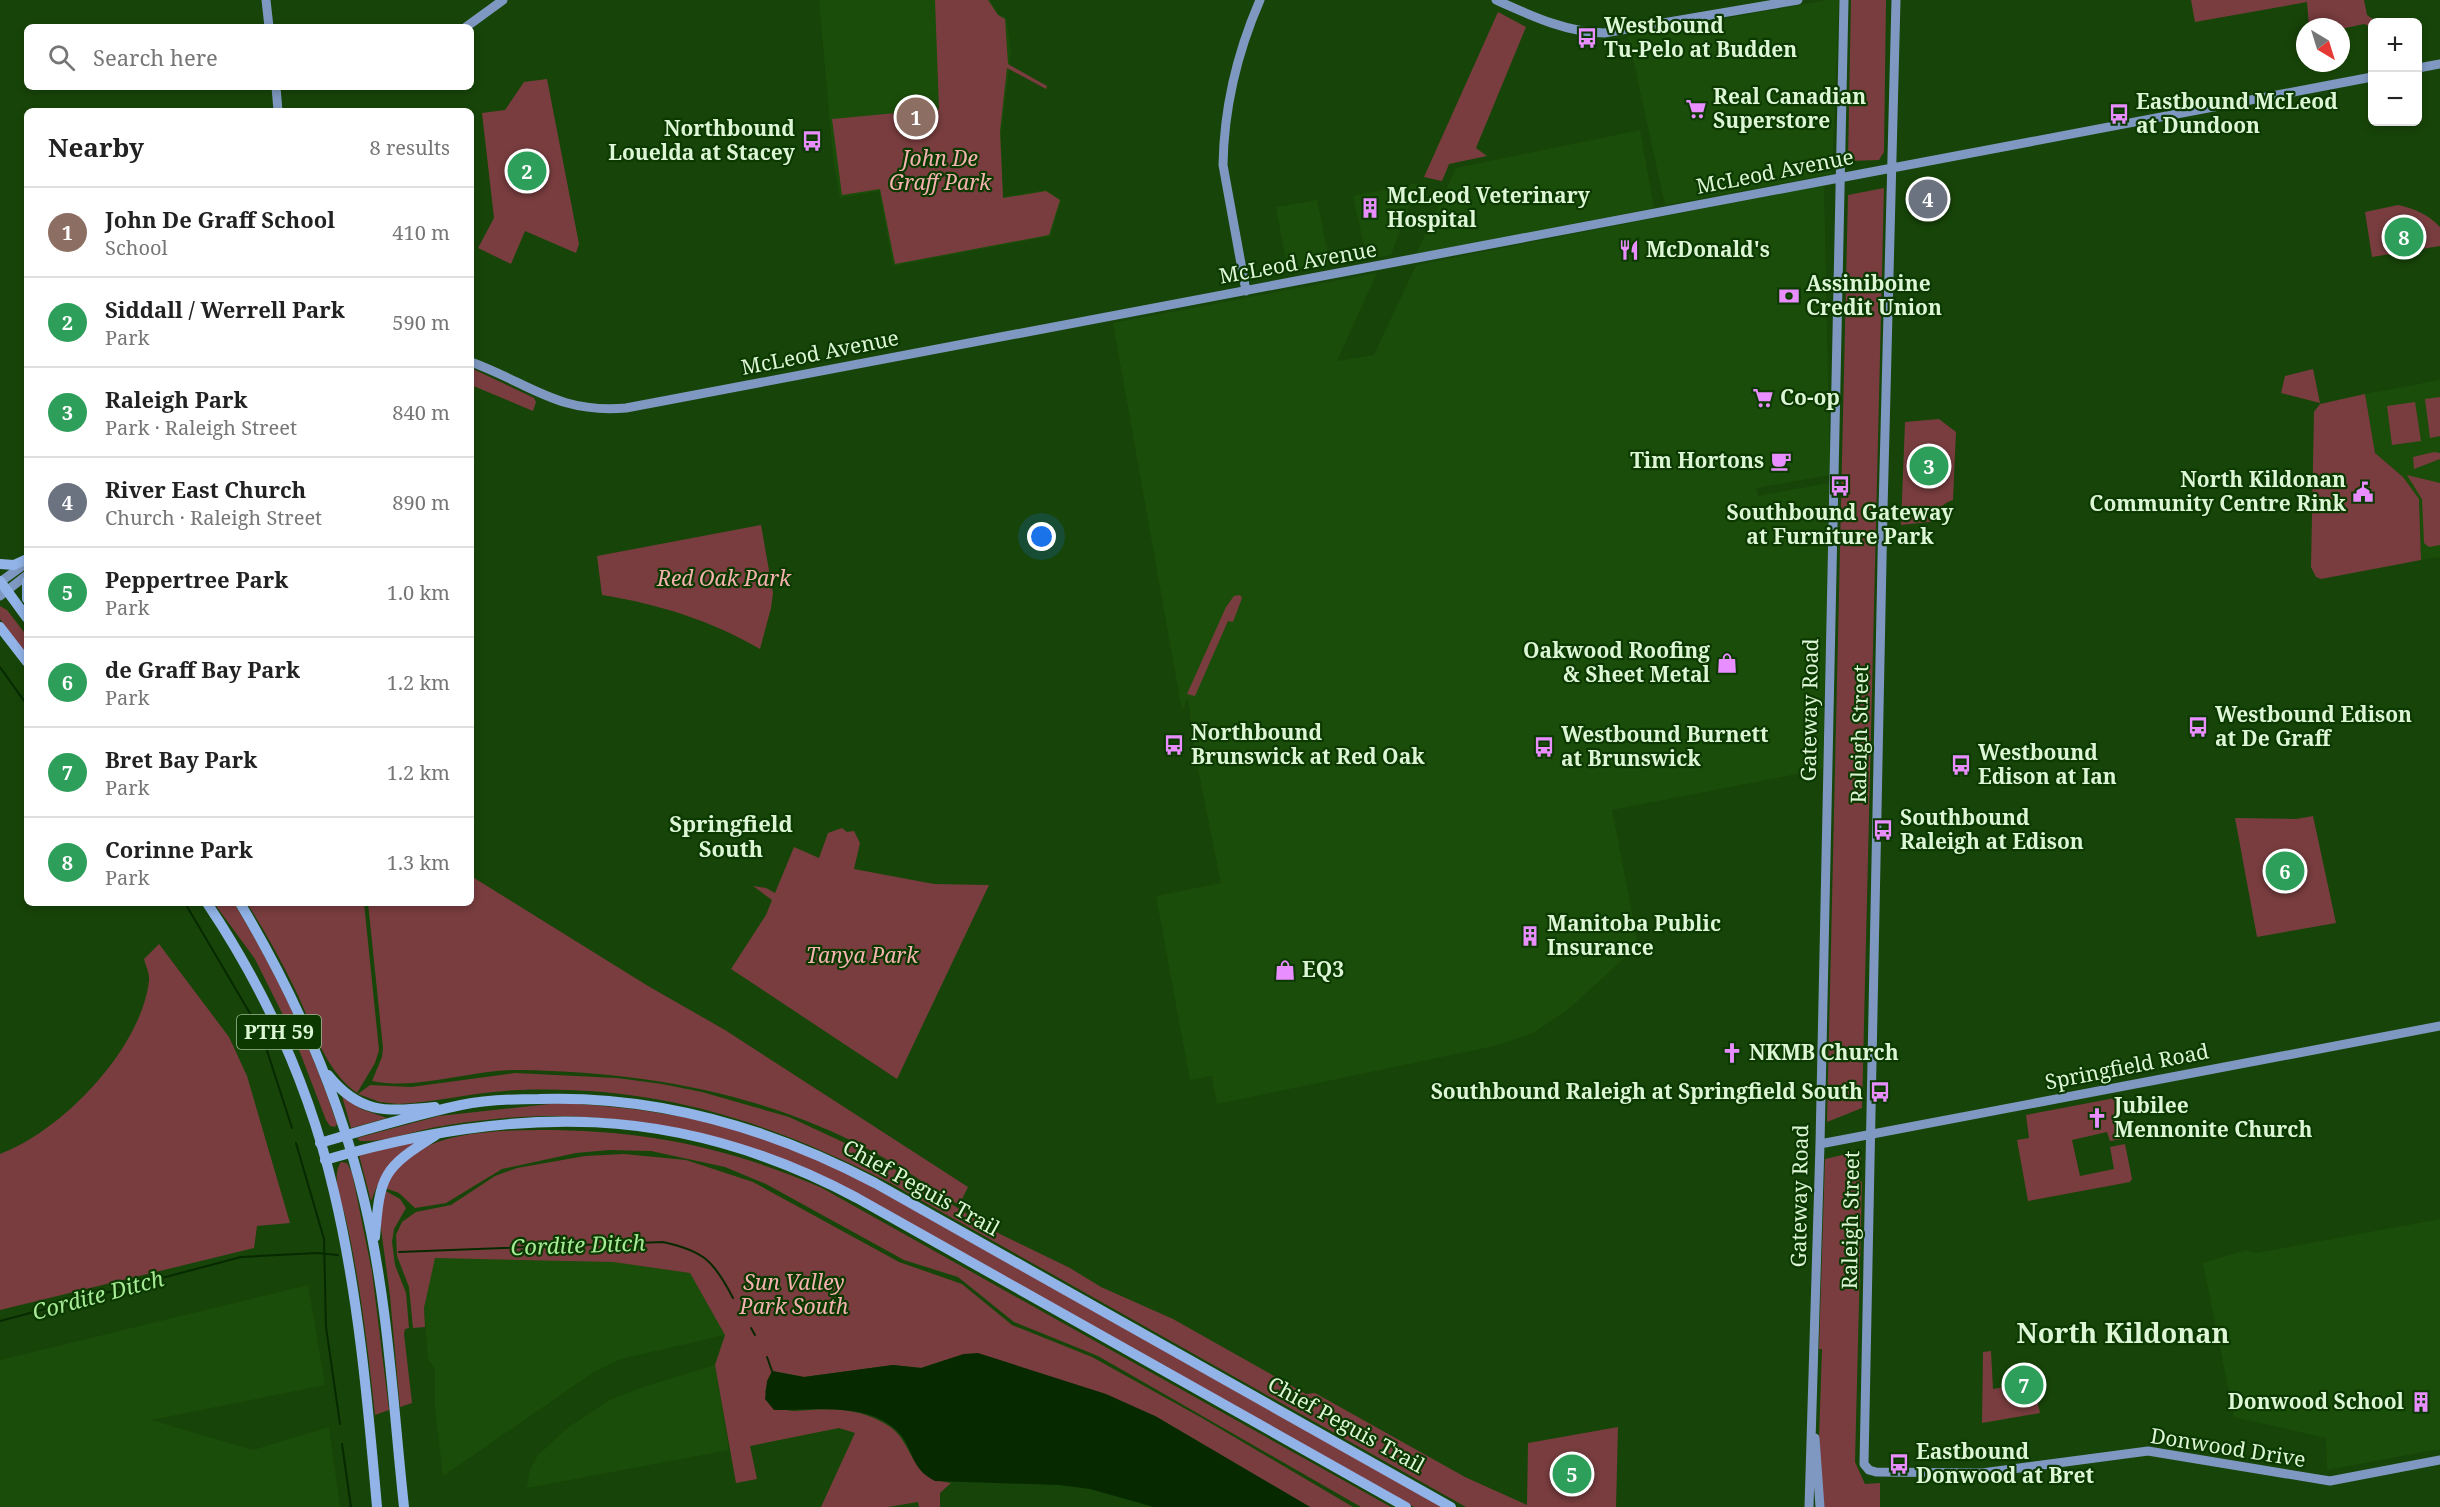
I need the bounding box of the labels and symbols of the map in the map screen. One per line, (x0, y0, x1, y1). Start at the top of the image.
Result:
place label: Westbound Tu-Pelo at Budden (1604, 11, 1797, 63)
north arrow (2296, 18, 2350, 72)
bus stop icon: Westbound Tu-Pelo at Budden (1575, 26, 1599, 50)
place label: Real Canadian Superstore (1713, 82, 1866, 134)
place label: Eastbound McLeod at Dundoon (2136, 87, 2338, 139)
pin: 1 (896, 94, 936, 140)
supermarket icon: Real Canadian Superstore (1684, 97, 1708, 121)
bus stop icon: Eastbound McLeod at Dundoon (2107, 102, 2131, 126)
place label: Northbound Louelda at Stacey (608, 114, 796, 166)
bus stop icon: Northbound Louelda at Stacey (800, 129, 824, 153)
street label: McLeod Avenue (1694, 142, 1856, 200)
park label: John De Graff Park (889, 144, 992, 196)
pin: 2 (508, 148, 546, 194)
pin: 4 (1908, 176, 1948, 222)
place label: McLeod Veterinary Hospital (1387, 181, 1591, 233)
building icon: McLeod Veterinary Hospital (1358, 196, 1382, 220)
pin: 8 (2384, 214, 2424, 260)
street label: McLeod Avenue (1217, 234, 1379, 290)
place label: McDonald's (1646, 235, 1770, 263)
restaurant icon: McDonald's (1617, 238, 1641, 262)
place label: Assiniboine Credit Union (1806, 269, 1942, 321)
bank icon: Assiniboine Credit Union (1777, 284, 1801, 308)
street label: McLeod Avenue (739, 323, 901, 381)
place label: Co-op (1780, 383, 1840, 411)
supermarket icon: Co-op (1751, 386, 1775, 410)
pin: 3 (1910, 444, 1948, 488)
place label: Tim Hortons (1630, 446, 1764, 474)
cafe icon: Tim Hortons (1769, 449, 1793, 473)
place label: North Kildonan Community Centre Rink (2089, 465, 2347, 517)
bus stop icon: Southbound Gateway at Furniture Park (1828, 474, 1852, 498)
public building icon: North Kildonan Community Centre Rink (2351, 480, 2375, 504)
place label: Southbound Gateway at Furniture Park (1727, 498, 1954, 550)
your location (1027, 522, 1056, 551)
park label: Red Oak Park (656, 564, 792, 592)
place label: Oakwood Roofing & Sheet Metal (1523, 636, 1711, 688)
street label: Gateway Road (1794, 638, 1824, 782)
shop icon: Oakwood Roofing & Sheet Metal (1715, 651, 1739, 675)
street label: Raleigh Street (1844, 664, 1874, 804)
place label: Westbound Edison at De Graff (2215, 700, 2412, 752)
bus stop icon: Westbound Edison at De Graff (2186, 715, 2210, 739)
place label: Northbound Brunswick at Red Oak (1191, 718, 1425, 770)
place label: Westbound Burnett at Brunswick (1561, 720, 1769, 772)
bus stop icon: Northbound Brunswick at Red Oak (1162, 733, 1186, 757)
bus stop icon: Westbound Burnett at Brunswick (1532, 735, 1556, 759)
place label: Westbound Edison at Ian (1978, 738, 2117, 790)
bus stop icon: Westbound Edison at Ian (1949, 753, 1973, 777)
place label: Southbound Raleigh at Edison (1900, 803, 2084, 855)
district label: Springfield South (669, 808, 793, 863)
bus stop icon: Southbound Raleigh at Edison (1871, 818, 1895, 842)
pin: 6 (2266, 848, 2304, 894)
place label: Manitoba Public Insurance (1547, 909, 1721, 961)
building icon: Manitoba Public Insurance (1518, 924, 1542, 948)
park label: Tanya Park (806, 941, 919, 969)
place label: EQ3 (1302, 955, 1344, 983)
shop icon: EQ3 (1273, 958, 1297, 982)
road number: PTH 59 (237, 1015, 321, 1049)
street label: Springfield Road (2042, 1036, 2211, 1096)
place label: NKMB Church (1749, 1038, 1899, 1066)
church icon: NKMB Church (1720, 1041, 1744, 1065)
place label: Southbound Raleigh at Springfield South (1431, 1077, 1863, 1105)
bus stop icon: Southbound Raleigh at Springfield South (1868, 1080, 1892, 1104)
place label: Jubilee Mennonite Church (2113, 1091, 2312, 1143)
church icon: Jubilee Mennonite Church (2085, 1106, 2109, 1130)
street label: Gateway Road (1784, 1124, 1814, 1268)
street label: Chief Peguis Trail (838, 1132, 1005, 1242)
street label: Raleigh Street (1835, 1150, 1865, 1290)
water label: Cordite Ditch (510, 1227, 646, 1261)
water label: Cordite Ditch (29, 1262, 167, 1326)
park label: Sun Valley Park South (739, 1268, 849, 1320)
district label: North Kildonan (2016, 1314, 2230, 1351)
pin: 7 (2004, 1362, 2044, 1408)
street label: Chief Peguis Trail (1263, 1369, 1430, 1479)
place label: Donwood School (2228, 1387, 2405, 1415)
building icon: Donwood School (2409, 1390, 2433, 1414)
street label: Donwood Drive (2148, 1421, 2308, 1473)
place label: Eastbound Donwood at Bret (1916, 1437, 2095, 1489)
pin: 5 (1552, 1452, 1592, 1496)
bus stop icon: Eastbound Donwood at Bret (1887, 1452, 1911, 1476)

